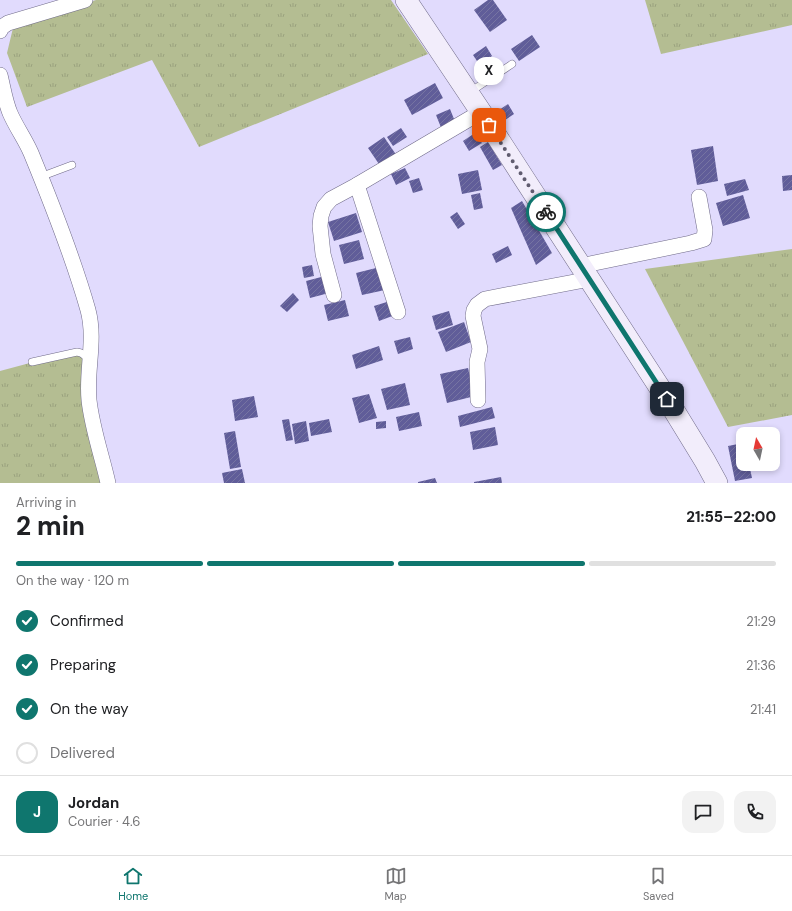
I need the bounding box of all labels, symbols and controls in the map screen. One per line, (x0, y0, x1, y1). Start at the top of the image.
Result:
callout: X (474, 57, 504, 85)
text: X (485, 62, 493, 79)
pin (472, 108, 506, 142)
icon: bag (478, 114, 500, 136)
courier (526, 192, 566, 232)
icon: bike (535, 201, 557, 223)
pin (650, 382, 684, 416)
icon: home (656, 388, 678, 410)
north arrow (736, 427, 780, 471)
map controls (736, 427, 780, 471)
text: Arriving in (16, 494, 76, 511)
text: 21:55–22:00 (686, 507, 776, 527)
text: 2 min (16, 509, 85, 543)
text: On the way · 120 m (16, 572, 129, 589)
icon: check (16, 610, 38, 632)
text: Confirmed (50, 611, 124, 631)
text: 21:29 (746, 613, 776, 630)
icon: check (16, 654, 38, 676)
text: Preparing (50, 655, 116, 675)
text: 21:36 (746, 657, 776, 674)
icon: check (16, 698, 38, 720)
text: On the way (50, 699, 129, 719)
text: 21:41 (750, 701, 776, 718)
text: Delivered (50, 743, 115, 763)
button: chat (682, 791, 724, 833)
button: phone (734, 791, 776, 833)
text: Jordan (68, 793, 119, 813)
text: J (33, 802, 41, 822)
text: Courier · 4.6 (68, 813, 140, 830)
tab: Home (118, 865, 148, 903)
tab: Map (385, 865, 407, 903)
tab: Saved (643, 865, 674, 903)

